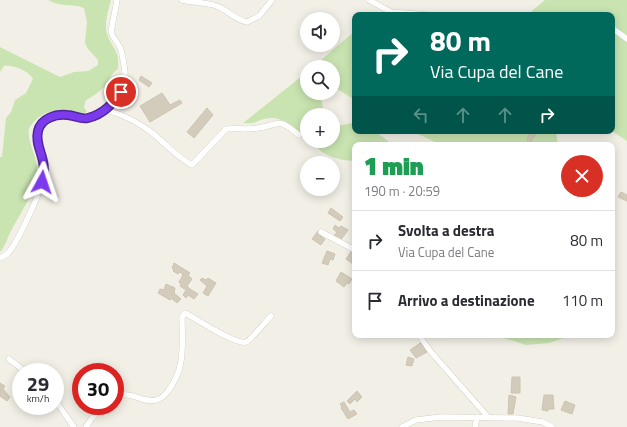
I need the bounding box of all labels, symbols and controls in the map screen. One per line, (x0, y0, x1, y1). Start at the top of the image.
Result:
map controls (300, 12, 340, 196)
button: sound (300, 12, 340, 52)
text: 80 m (430, 19, 491, 62)
icon: right (364, 28, 416, 80)
text: Via Cupa del Cane (430, 58, 563, 85)
button: search (300, 60, 340, 100)
pin (104, 75, 138, 109)
icon: arrive (110, 81, 132, 103)
icon: left (410, 104, 432, 126)
icon: ahead (452, 104, 474, 126)
icon: ahead (494, 104, 516, 126)
icon: right (536, 104, 558, 126)
button: + (300, 108, 340, 148)
text: 1 min (364, 148, 424, 184)
button: close (561, 155, 603, 197)
button: − (300, 156, 340, 196)
position arrow (21, 161, 63, 203)
text: 190 m · 20:59 (364, 181, 440, 201)
text: Svolta a destra (398, 219, 495, 242)
text: 80 m (570, 229, 603, 252)
icon: right (364, 230, 386, 252)
text: Via Cupa del Cane (398, 242, 494, 262)
text: Arrivo a destinazione (398, 289, 535, 312)
text: 110 m (562, 289, 603, 312)
icon: arrive (364, 290, 386, 312)
speed limit sign: 30 (72, 363, 124, 415)
text: 29 (27, 368, 49, 399)
text: km/h (27, 391, 49, 406)

